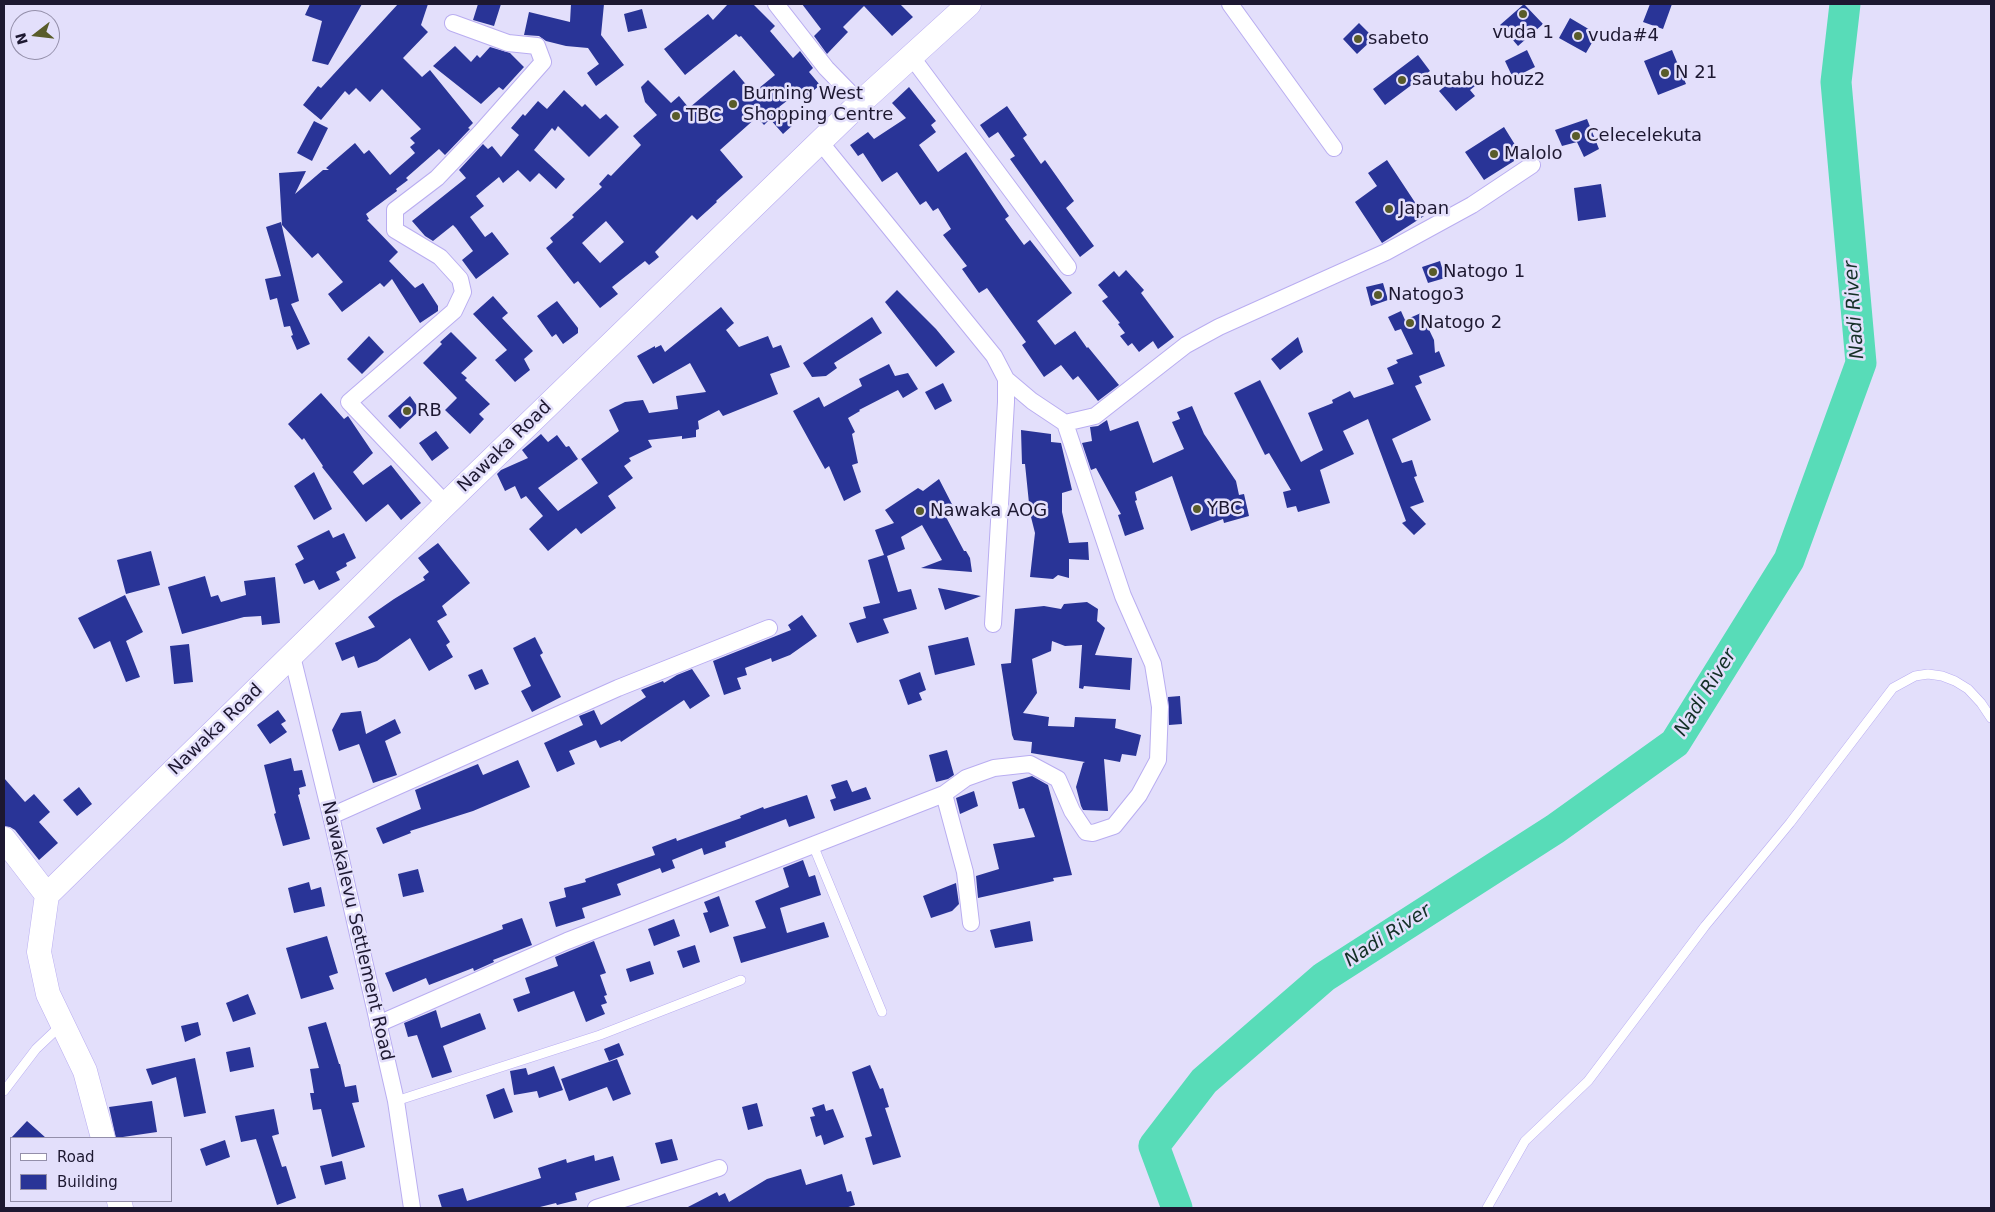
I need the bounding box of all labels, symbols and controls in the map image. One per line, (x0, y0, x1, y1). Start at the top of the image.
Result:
marker: vuda 1 (1517, 8, 1529, 20)
north arrow (10, 10, 60, 60)
place label: vuda 1 (1492, 22, 1554, 44)
place label: vuda#4 (1588, 25, 1659, 47)
place label: sabeto (1368, 28, 1429, 50)
marker: vuda#4 (1572, 30, 1584, 42)
text: N (12, 31, 31, 47)
marker: sabeto (1352, 33, 1364, 45)
place label: N 21 (1675, 62, 1717, 84)
marker: N 21 (1659, 67, 1671, 79)
place label: sautabu houz2 (1412, 69, 1545, 91)
marker: sautabu houz2 (1396, 74, 1408, 86)
place label: Burning West Shopping Centre (743, 83, 893, 126)
marker: Burning West Shopping Centre (727, 98, 739, 110)
place label: TBC (686, 105, 722, 127)
marker: TBC (670, 110, 682, 122)
place label: Celecelekuta (1586, 125, 1702, 147)
marker: Celecelekuta (1570, 130, 1582, 142)
place label: Malolo (1504, 143, 1563, 165)
marker: Malolo (1488, 148, 1500, 160)
place label: Japan (1399, 198, 1449, 220)
marker: Japan (1383, 203, 1395, 215)
water label: Nadi River (1840, 260, 1870, 360)
place label: Natogo 1 (1443, 261, 1525, 283)
marker: Natogo 1 (1427, 266, 1439, 278)
place label: Natogo3 (1388, 284, 1464, 306)
marker: Natogo3 (1372, 289, 1384, 301)
place label: Natogo 2 (1420, 312, 1502, 334)
marker: Natogo 2 (1404, 317, 1416, 329)
street label: Nawaka Road (454, 397, 556, 497)
place label: RB (417, 400, 442, 422)
marker: RB (401, 405, 413, 417)
place label: YBC (1207, 498, 1243, 520)
place label: Nawaka AOG (930, 500, 1047, 522)
marker: YBC (1191, 503, 1203, 515)
marker: Nawaka AOG (914, 505, 926, 517)
water label: Nadi River (1670, 645, 1742, 741)
street label: Nawaka Road (165, 680, 267, 780)
street label: Nawakalevu Settlement Road (317, 799, 397, 1063)
water label: Nadi River (1341, 900, 1435, 972)
legend (10, 1137, 172, 1202)
text: Road (57, 1148, 95, 1166)
text: Building (57, 1173, 118, 1191)

